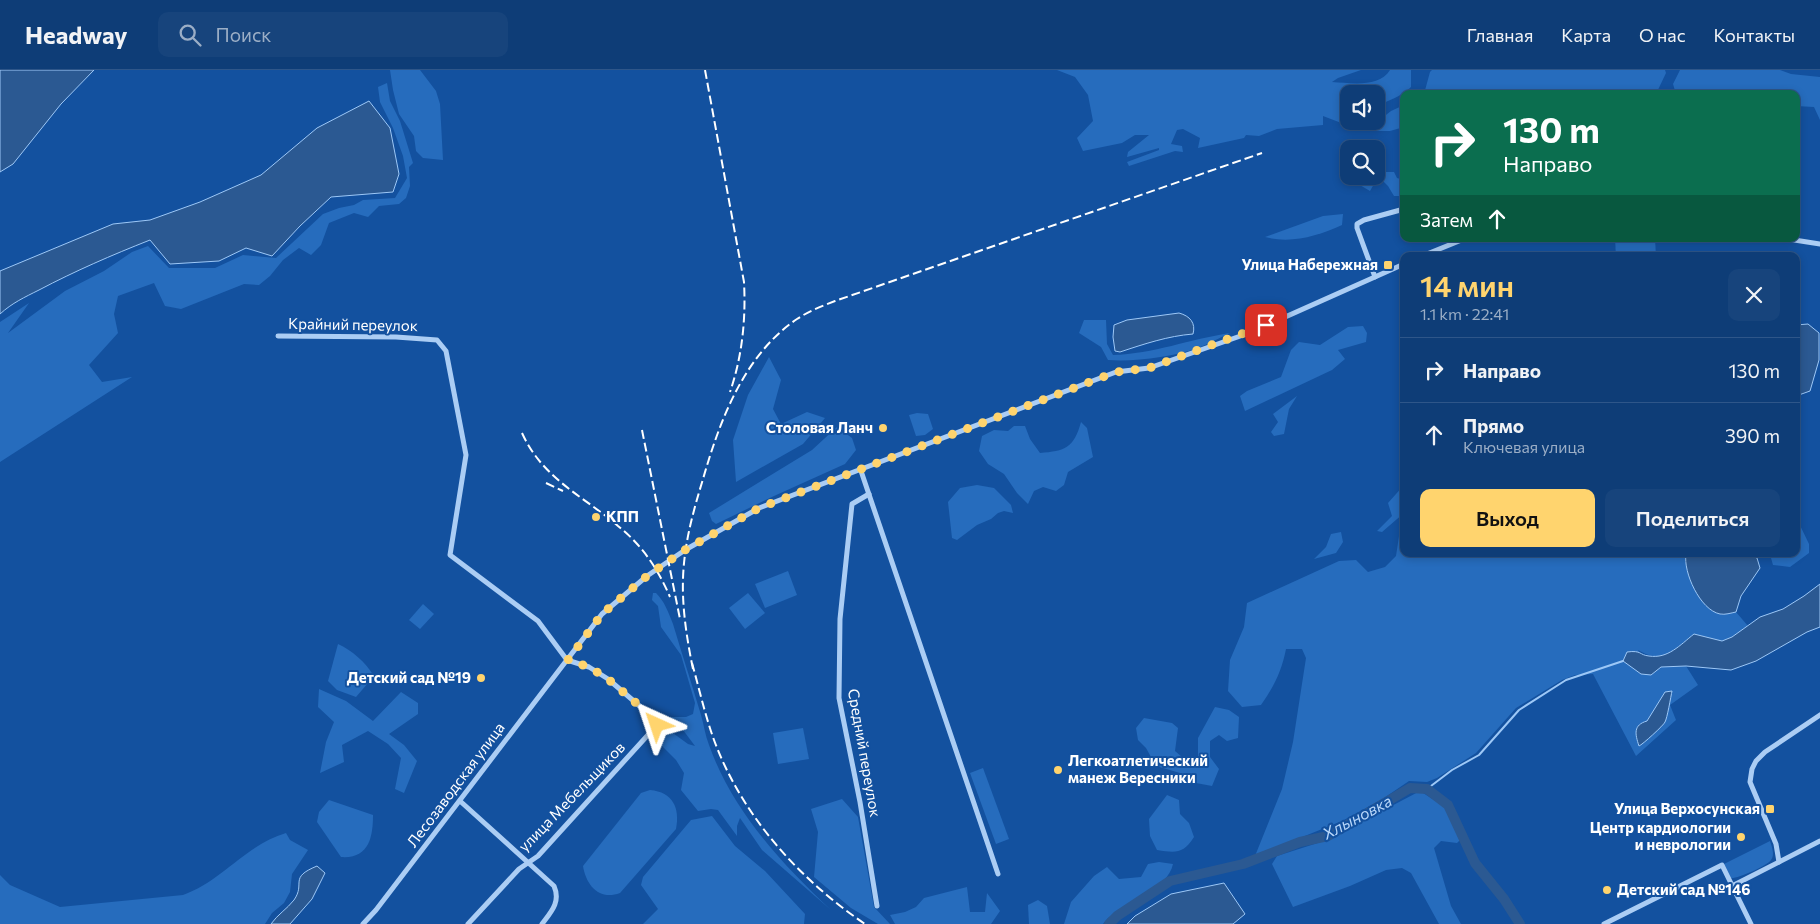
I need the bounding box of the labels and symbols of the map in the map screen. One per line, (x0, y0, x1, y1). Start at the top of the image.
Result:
place label: Улица Набережная (1241, 255, 1378, 273)
marker: Улица Набережная (1382, 259, 1394, 271)
pin (1245, 304, 1287, 346)
street label: Крайний переулок (288, 314, 418, 334)
place label: Столовая Ланч (766, 418, 873, 436)
marker: Столовая Ланч (877, 422, 889, 434)
place label: КПП (606, 507, 639, 525)
marker: КПП (590, 511, 602, 523)
place label: Детский сад №19 (347, 668, 471, 686)
marker: Детский сад №19 (475, 672, 487, 684)
street label: Средний переулок (845, 687, 885, 819)
position arrow (630, 698, 682, 750)
street label: Лесозаводская улица (403, 719, 508, 850)
street label: улица Мебельщиков (514, 738, 628, 855)
place label: Легкоатлетический манеж Вересники (1068, 751, 1208, 786)
marker: Легкоатлетический манеж Вересники (1052, 764, 1064, 776)
water label: Хлыновка (1318, 790, 1395, 843)
place label: Улица Верхосунская (1614, 799, 1760, 817)
marker: Улица Верхосунская (1764, 803, 1776, 815)
place label: Центр кардиологии и неврологии (1590, 818, 1731, 853)
marker: Центр кардиологии и неврологии (1735, 831, 1747, 843)
place label: Детский сад №146 (1617, 880, 1751, 898)
marker: Детский сад №146 (1601, 884, 1613, 896)

